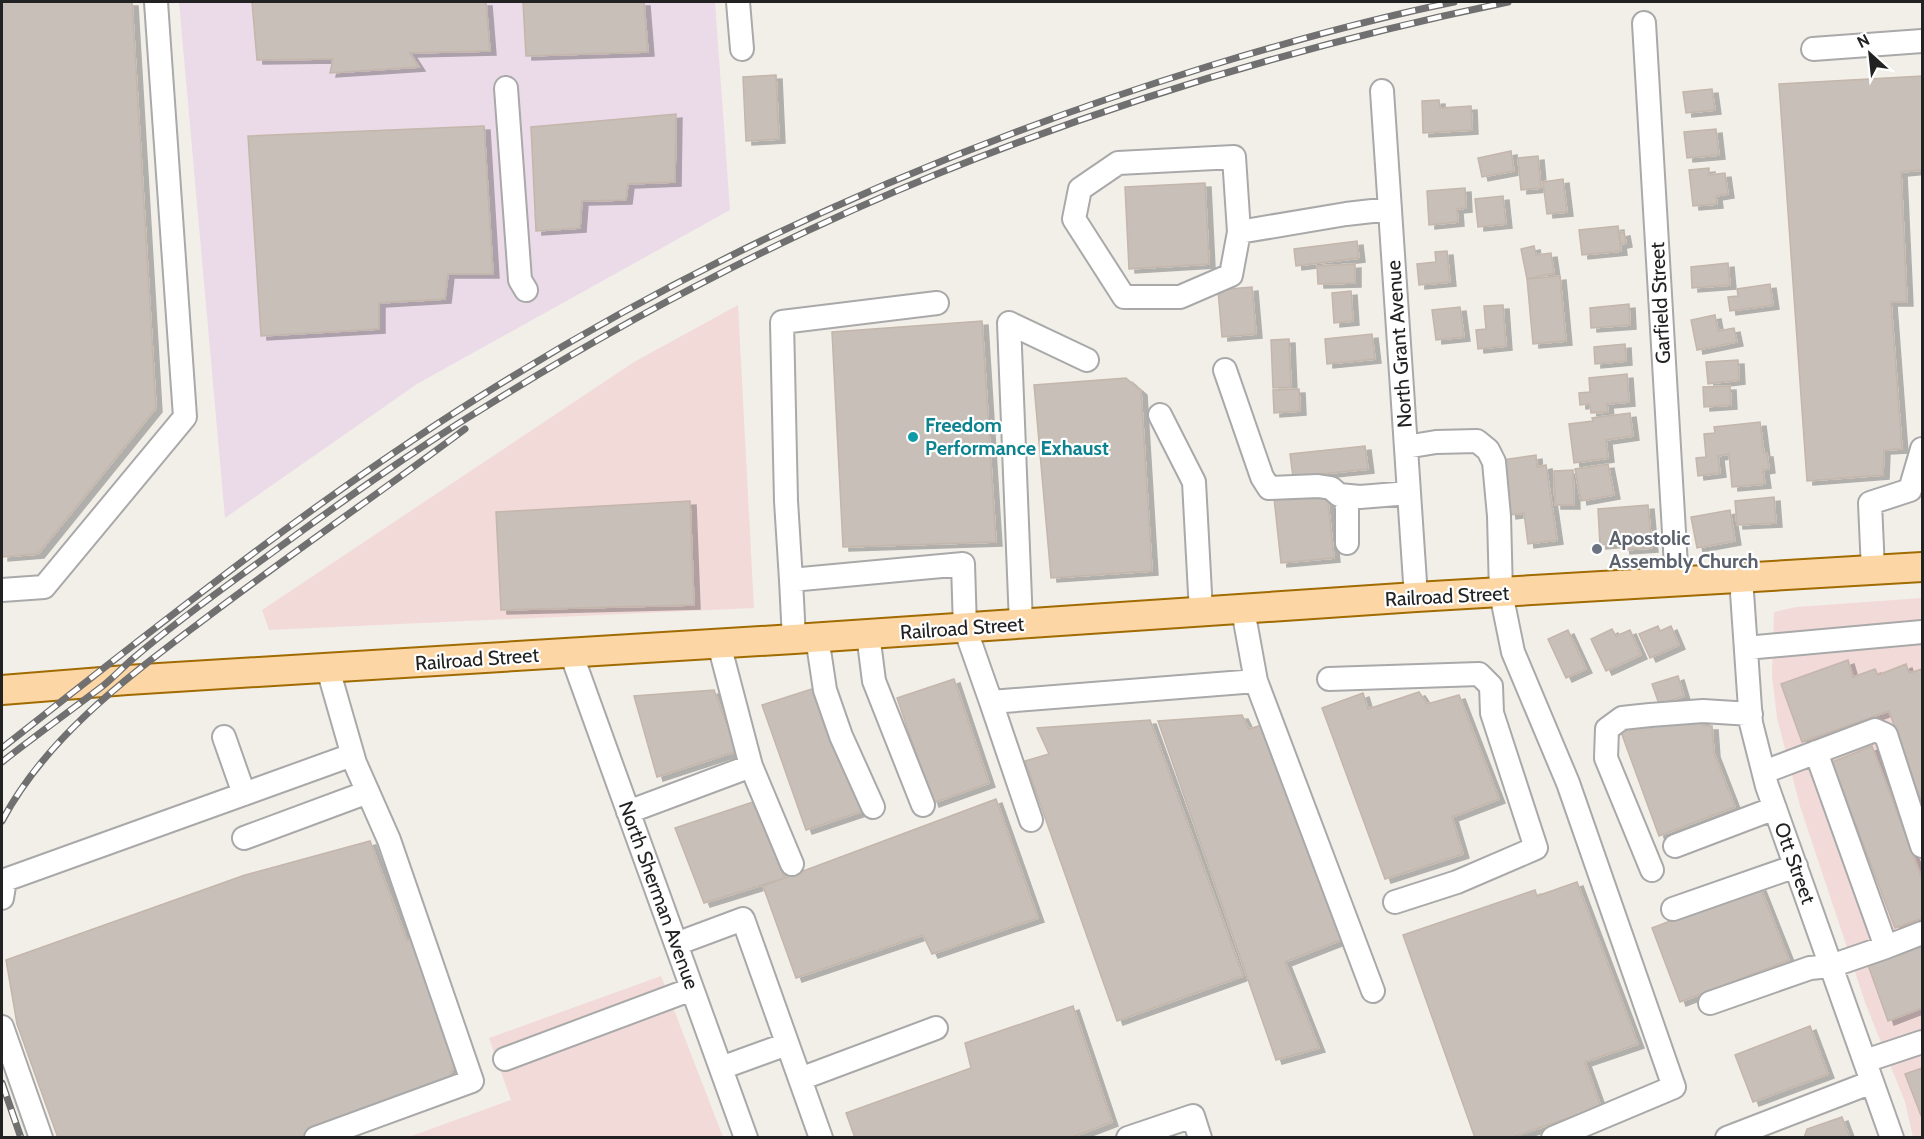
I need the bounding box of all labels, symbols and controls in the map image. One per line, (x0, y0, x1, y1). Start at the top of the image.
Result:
north arrow (1840, 24, 1900, 84)
text: N (1854, 30, 1873, 52)
street label: Garfield Street (1645, 241, 1675, 365)
street label: North Grant Avenue (1381, 259, 1417, 429)
place label: Freedom Performance Exhaust (925, 413, 1109, 460)
marker: Freedom Performance Exhaust (906, 430, 920, 444)
place label: Apostolic Assembly Church (1609, 526, 1759, 573)
marker: Apostolic Assembly Church (1590, 542, 1604, 556)
street label: Railroad Street (1384, 581, 1510, 611)
street label: Railroad Street (899, 612, 1025, 644)
street label: Railroad Street (414, 643, 540, 675)
street label: North Sherman Avenue (614, 798, 704, 992)
street label: Ott Street (1769, 819, 1821, 907)

